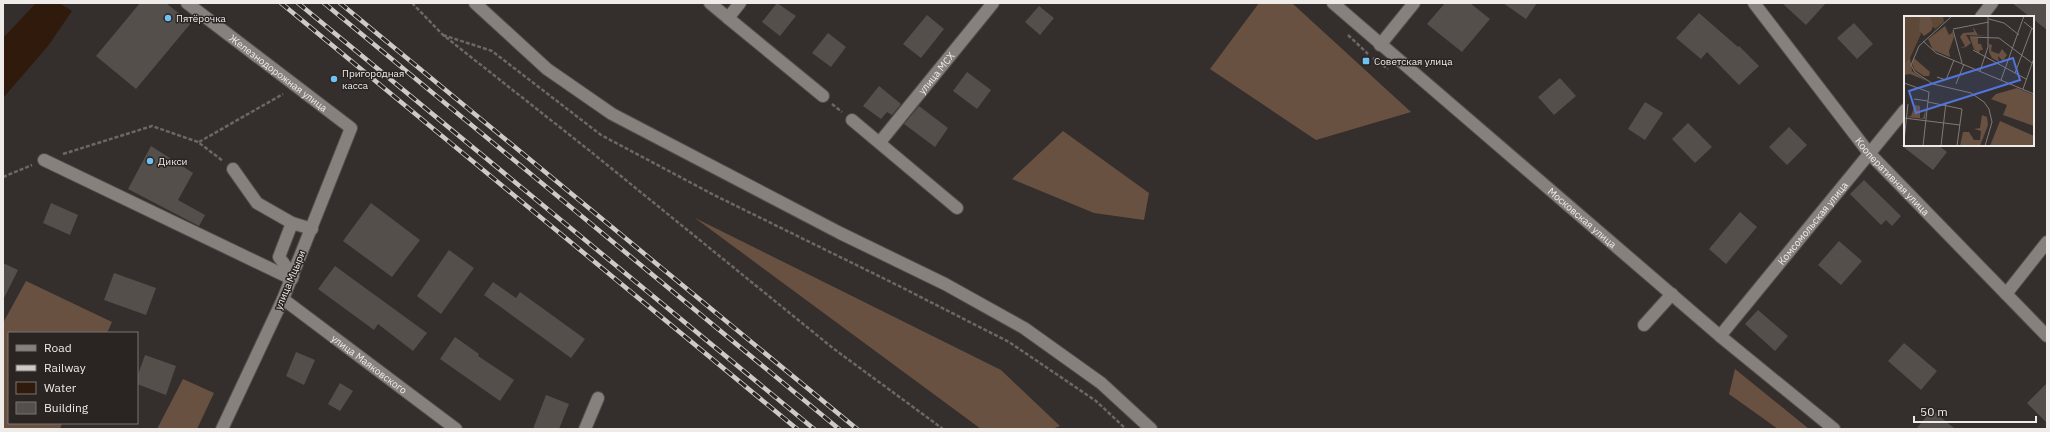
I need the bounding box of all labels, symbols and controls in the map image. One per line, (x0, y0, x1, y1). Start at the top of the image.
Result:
place label: Пятёрочка (176, 12, 227, 25)
marker: Пятёрочка (163, 13, 173, 23)
inset map (1904, 16, 2034, 146)
street label: Железнодорожная улица (227, 31, 331, 115)
street label: улица МСХ (915, 49, 957, 97)
place label: Советская улица (1374, 55, 1453, 68)
marker: Советская улица (1361, 56, 1371, 66)
place label: Пригородная касса (342, 67, 404, 92)
marker: Пригородная касса (329, 74, 339, 84)
street label: Кооперативная улица (1853, 134, 1933, 218)
place label: Дикси (158, 155, 188, 168)
marker: Дикси (145, 156, 155, 166)
street label: Комсомольская улица (1774, 178, 1851, 267)
street label: Московская улица (1545, 184, 1620, 251)
street label: улица Мцыри (272, 248, 308, 312)
street label: улица Маяковского (329, 331, 410, 397)
legend (8, 332, 138, 424)
text: Road (44, 340, 72, 355)
text: Railway (44, 360, 86, 375)
text: Water (44, 380, 77, 395)
scale bar (1914, 398, 2036, 424)
text: Building (44, 400, 89, 415)
text: 50 m (1920, 404, 1948, 419)

